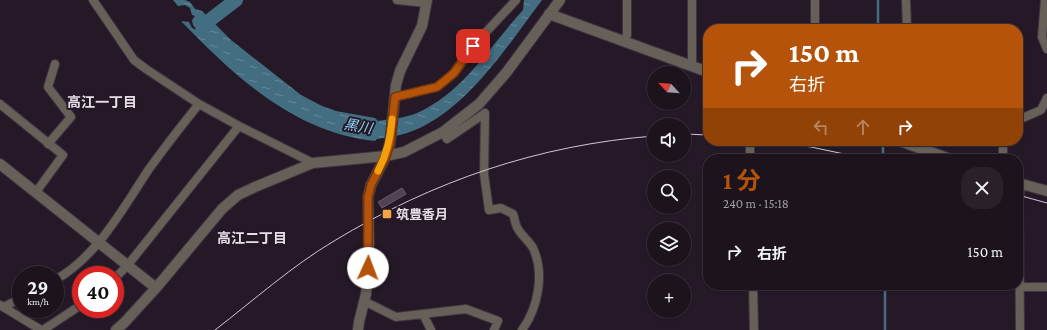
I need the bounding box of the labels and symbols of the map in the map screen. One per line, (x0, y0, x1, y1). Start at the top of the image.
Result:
pin (456, 29, 490, 63)
north arrow (647, 66, 691, 110)
district label: 高江一丁目 (67, 94, 137, 110)
water label: 黒川 (343, 116, 375, 137)
place label: 筑豊香月 (396, 207, 448, 222)
marker: 筑豊香月 (381, 208, 393, 220)
district label: 高江二丁目 (217, 230, 287, 246)
position arrow (347, 247, 389, 289)
speed limit sign: 40 (72, 266, 124, 318)

